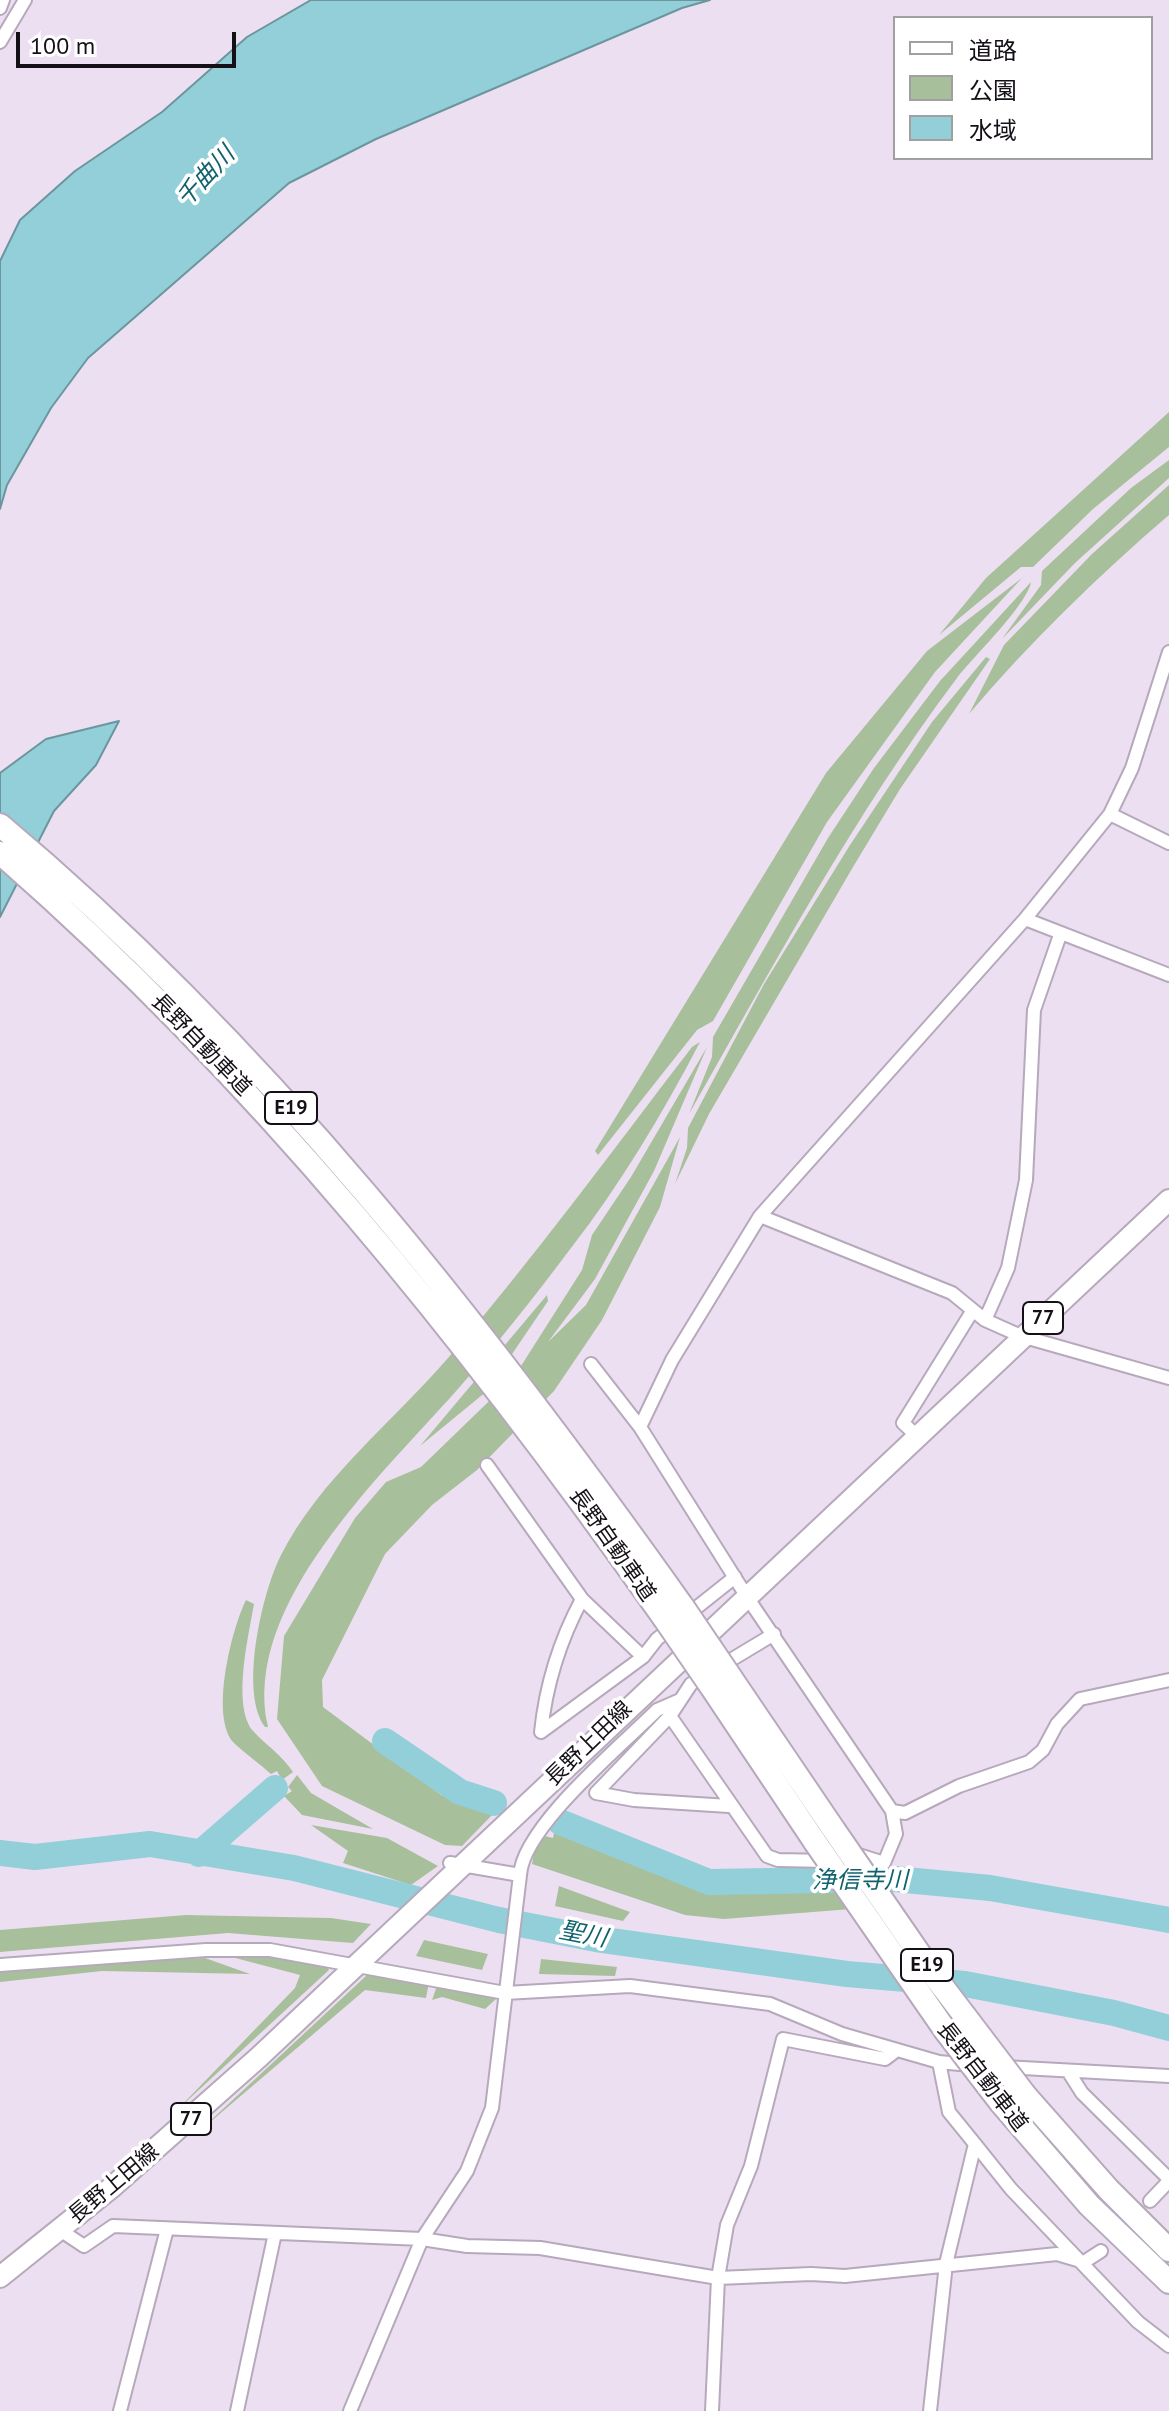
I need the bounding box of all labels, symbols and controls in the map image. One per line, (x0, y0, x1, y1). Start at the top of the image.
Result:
scale bar (20, 16, 240, 66)
legend (893, 16, 1153, 160)
text: 100 m (30, 30, 95, 61)
text: 道路 (969, 35, 1017, 66)
text: 公園 (969, 75, 1017, 106)
text: 水域 (969, 115, 1017, 146)
water label: 千曲川 (171, 141, 241, 213)
street label: 長野自動車道 (146, 988, 256, 1102)
road number: E19 (265, 1092, 317, 1124)
road number: 77 (1023, 1302, 1063, 1334)
street label: 長野自動車道 (563, 1483, 661, 1607)
street label: 長野上田線 (540, 1696, 638, 1792)
water label: 浄信寺川 (812, 1867, 908, 1895)
water label: 聖川 (557, 1916, 609, 1954)
road number: E19 (901, 1949, 953, 1981)
street label: 長野自動車道 (931, 2017, 1033, 2137)
road number: 77 (171, 2103, 211, 2135)
street label: 長野上田線 (63, 2139, 165, 2229)

